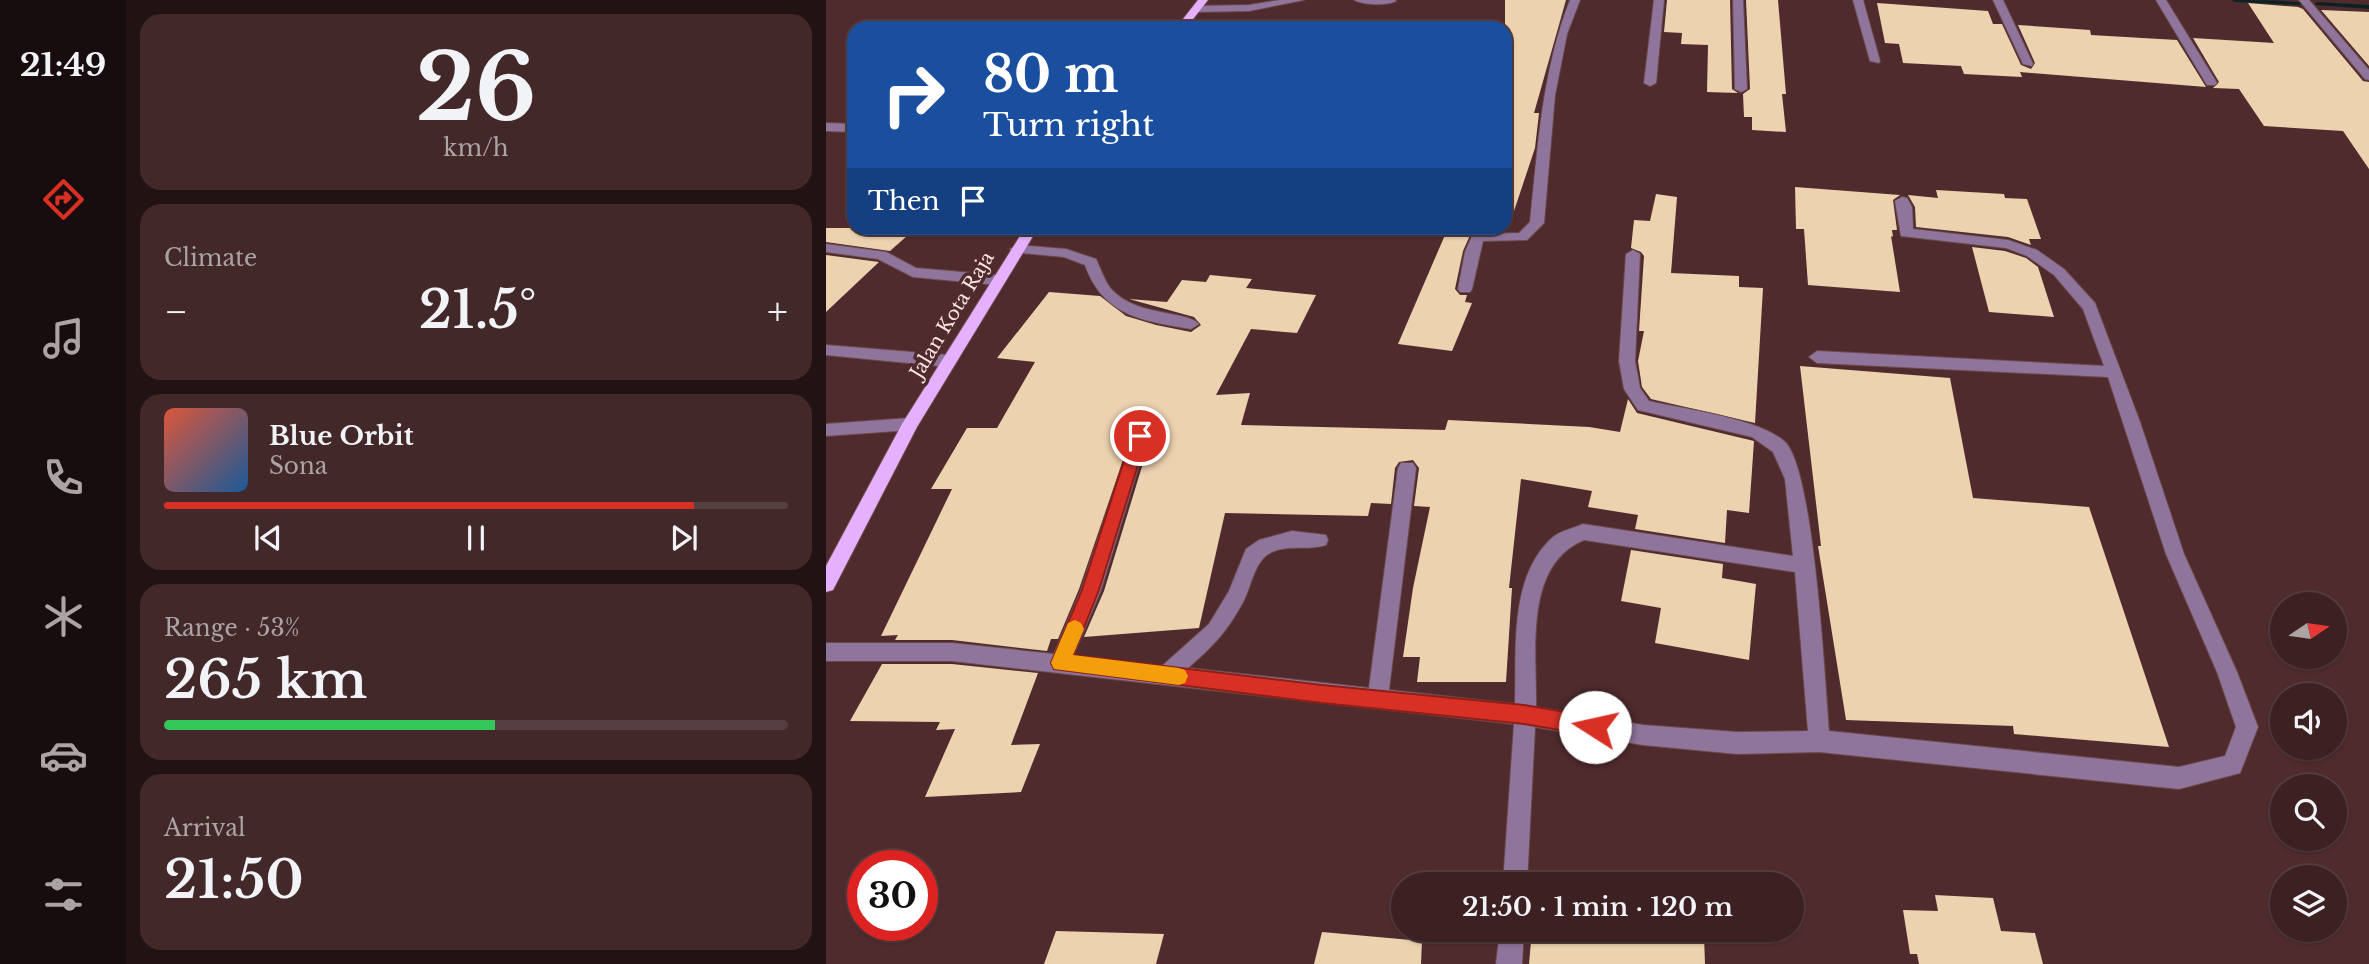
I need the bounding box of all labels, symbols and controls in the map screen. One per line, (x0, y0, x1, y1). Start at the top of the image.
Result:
text: 26 (416, 32, 536, 145)
text: 80 m (983, 44, 1118, 105)
text: 21:49 (20, 45, 106, 85)
icon: right (868, 49, 959, 140)
text: Turn right (983, 105, 1154, 145)
text: km/h (443, 134, 509, 162)
icon: directions (39, 175, 88, 224)
icon: arrive (954, 182, 992, 220)
text: Then (868, 185, 940, 217)
text: Climate (164, 244, 257, 272)
street label: Jalan Kota Raja (903, 247, 999, 385)
text: 21.5° (419, 278, 536, 342)
text: − (164, 288, 188, 335)
text: + (767, 288, 788, 335)
icon: music (39, 314, 88, 363)
pin (1110, 406, 1170, 466)
icon: arrive (1121, 417, 1159, 455)
text: Blue Orbit (269, 420, 414, 452)
text: Sona (269, 452, 327, 480)
icon: phone (39, 453, 88, 502)
icon: previous (249, 519, 287, 557)
icon: pause (457, 519, 495, 557)
icon: next (665, 519, 703, 557)
icon: climate (39, 592, 88, 641)
north arrow (2270, 592, 2347, 668)
map controls (2270, 592, 2347, 942)
text: Range · 53% (164, 614, 300, 642)
text: 265 km (164, 648, 367, 712)
button: sound (2270, 683, 2347, 760)
position arrow (1558, 690, 1632, 764)
icon: car (39, 731, 88, 780)
button: search (2270, 774, 2347, 851)
text: Arrival (164, 814, 245, 842)
text: 21:50 (164, 848, 304, 912)
speed limit sign: 30 (847, 850, 938, 941)
button: layers (2270, 865, 2347, 942)
icon: filters (39, 870, 88, 919)
text: 21:50 · 1 min · 120 m (1462, 891, 1733, 923)

